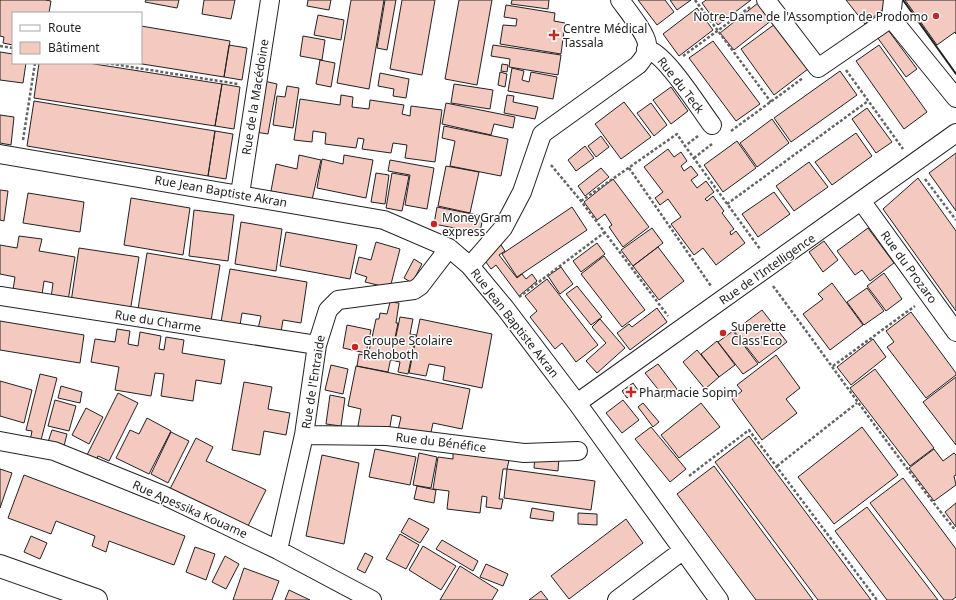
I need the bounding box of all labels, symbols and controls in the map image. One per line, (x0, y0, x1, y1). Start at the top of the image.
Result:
place label: Notre-Dame de l'Assomption de Prodomo (693, 8, 928, 25)
marker: Notre-Dame de l'Assomption de Prodomo (931, 11, 941, 21)
legend (12, 12, 142, 64)
text: Route (48, 19, 81, 36)
place label: Centre Médical Tassala (563, 20, 647, 51)
marker: Centre Médical Tassala (548, 29, 560, 41)
street label: Rue de la Macédoine (237, 38, 273, 156)
text: Bâtiment (48, 39, 100, 56)
street label: Rue du Teck (654, 53, 709, 117)
street label: Rue Jean Baptiste Akran (153, 171, 289, 211)
place label: MoneyGram express (442, 209, 512, 240)
marker: MoneyGram express (429, 219, 439, 229)
street label: Rue du Prozaro (877, 227, 941, 307)
street label: Rue de l'Intelligence (716, 229, 819, 309)
street label: Rue Jean Baptiste Akran (467, 265, 563, 381)
street label: Rue du Charme (114, 306, 203, 336)
place label: Superette Class'Eco (731, 318, 786, 349)
marker: Superette Class'Eco (718, 328, 728, 338)
place label: Groupe Scolaire Rehoboth (363, 332, 453, 363)
street label: Rue de l'Entraide (297, 334, 329, 430)
marker: Groupe Scolaire Rehoboth (350, 342, 360, 352)
place label: Pharmacie Sopim (639, 384, 738, 401)
marker: Pharmacie Sopim (626, 387, 636, 397)
street label: Rue du Bénéfice (395, 428, 488, 456)
street label: Rue Apessika Kouame (130, 476, 250, 542)

